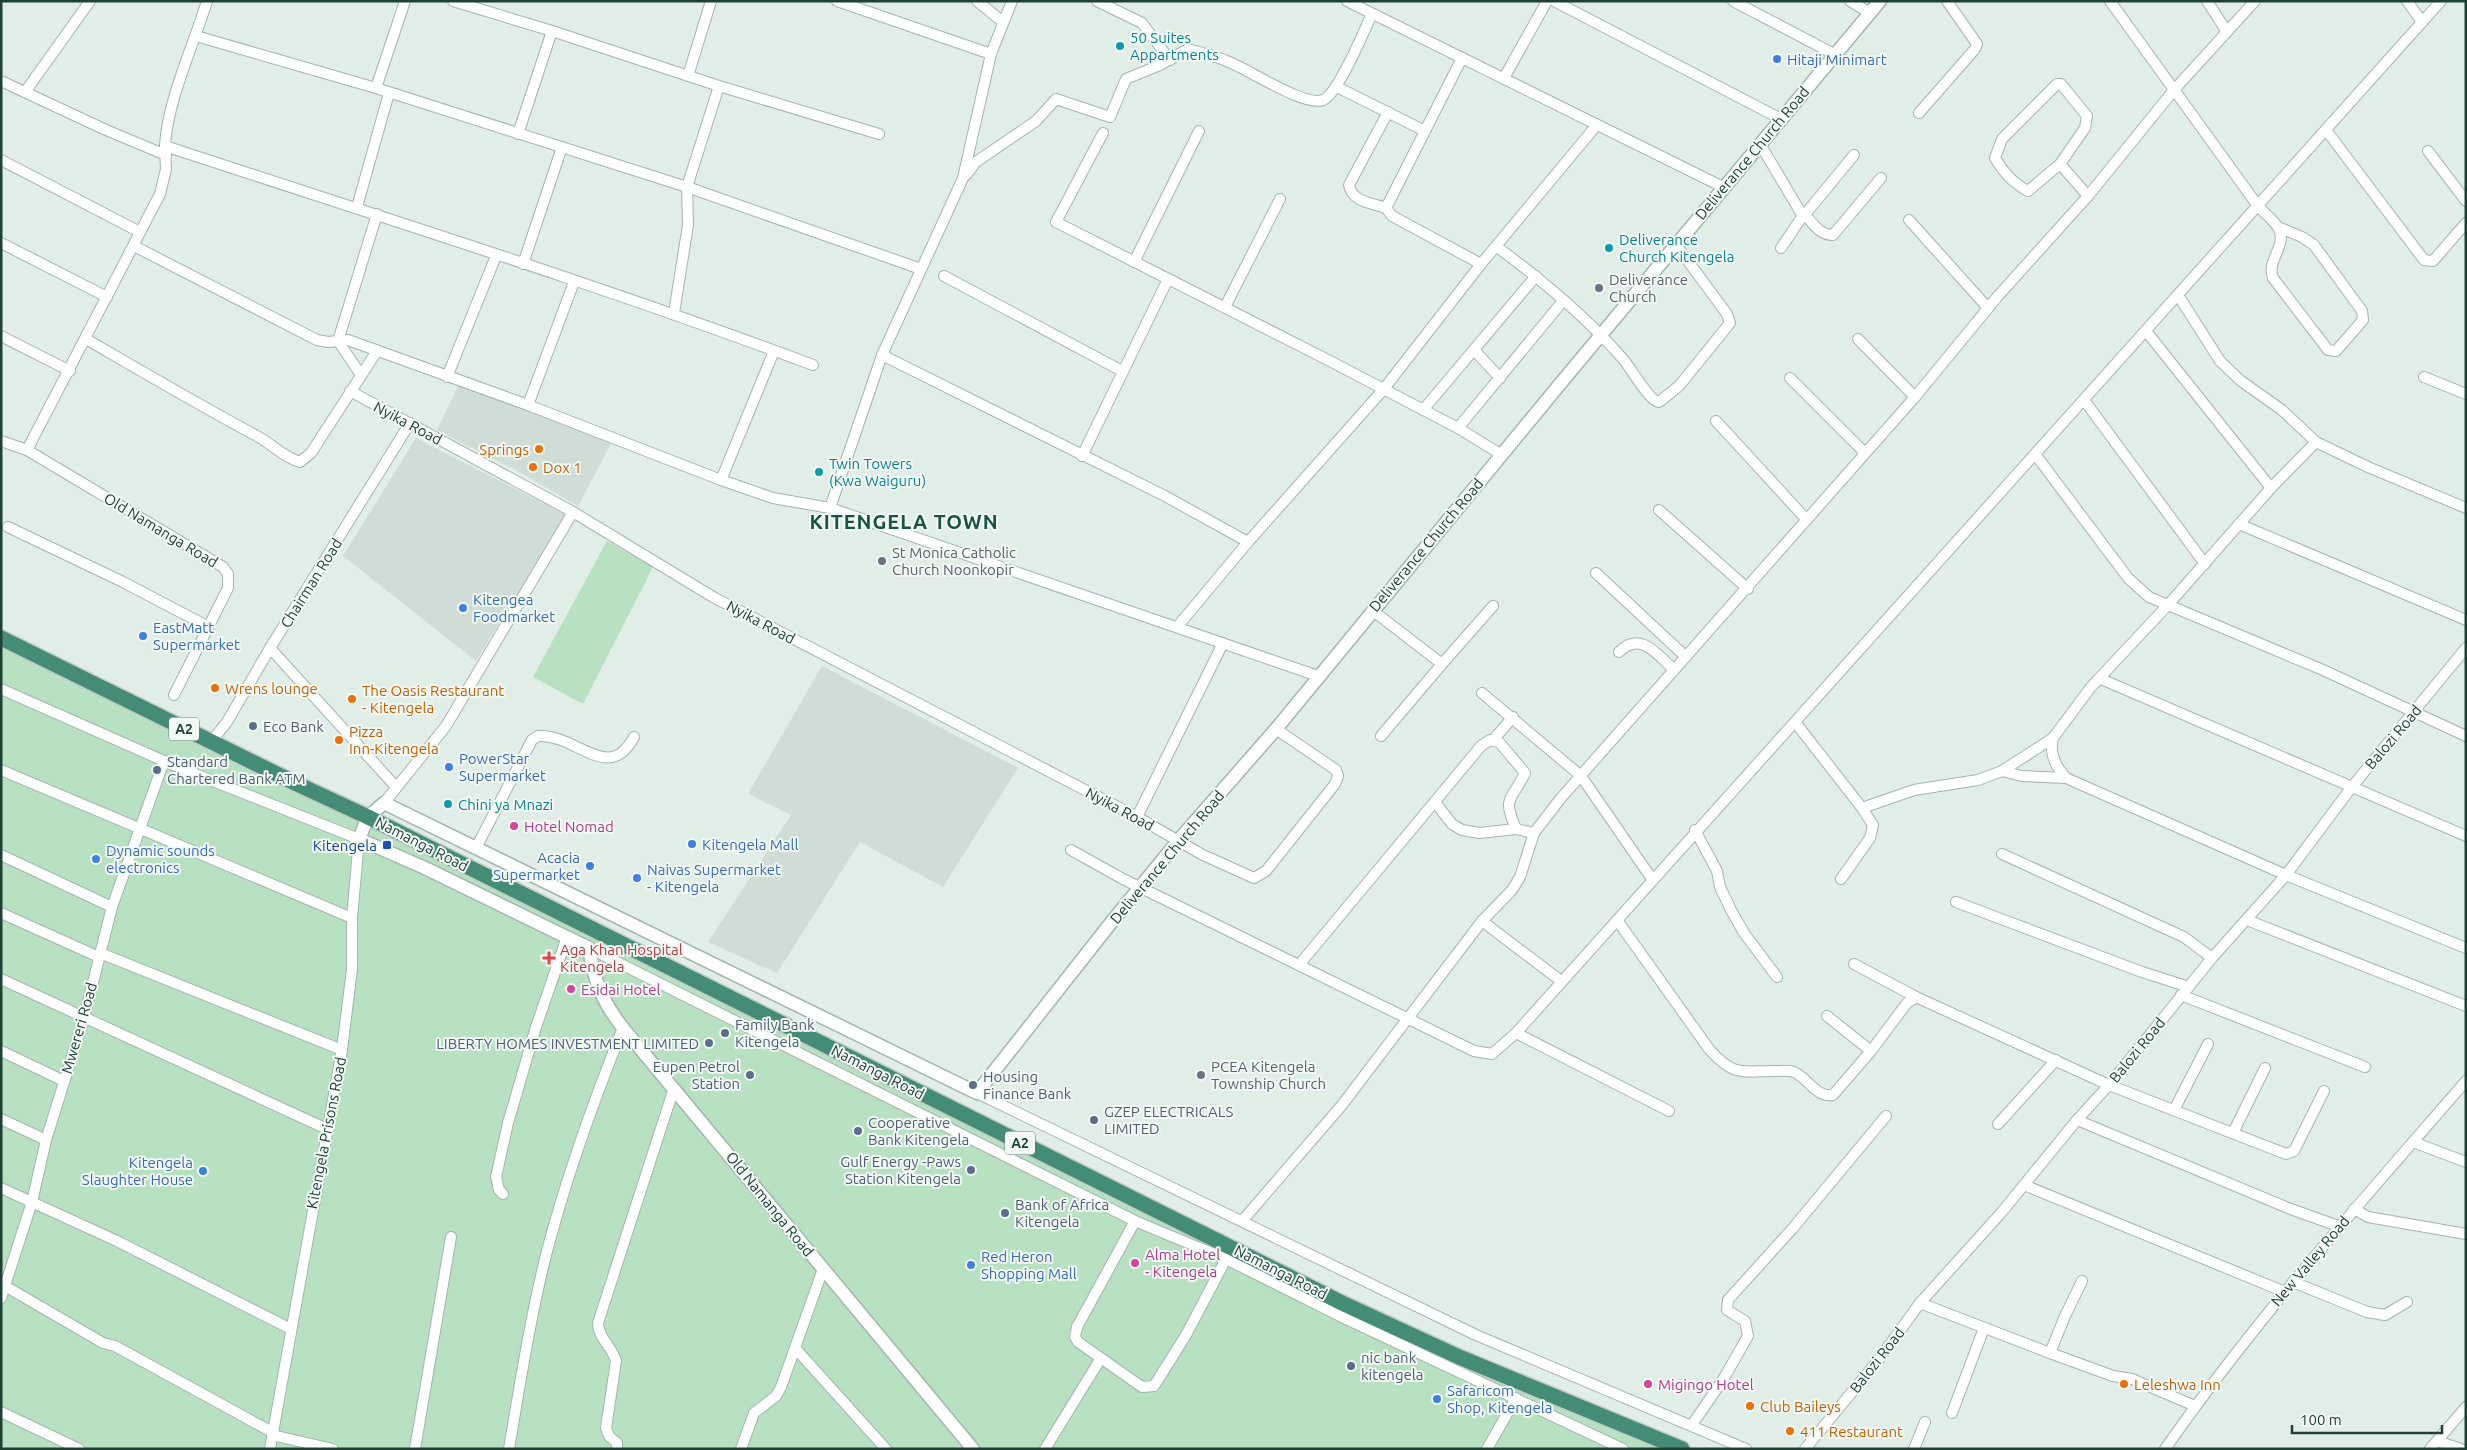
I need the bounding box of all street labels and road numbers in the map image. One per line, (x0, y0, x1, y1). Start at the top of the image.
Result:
street label: Deliverance Church Road (1691, 83, 1813, 223)
street label: Nyika Road (371, 398, 445, 448)
street label: Deliverance Church Road (1365, 475, 1487, 615)
street label: Old Namanga Road (101, 489, 221, 571)
street label: Chairman Road (277, 535, 345, 631)
street label: Nyika Road (724, 597, 798, 647)
street label: Balozi Road (2361, 702, 2425, 772)
road number: A2 (169, 718, 199, 741)
street label: Nyika Road (1083, 784, 1157, 834)
street label: Deliverance Church Road (1106, 787, 1228, 927)
street label: Namanga Road (373, 813, 471, 875)
street label: Mwereri Road (58, 980, 100, 1076)
street label: Balozi Road (2106, 1014, 2168, 1086)
street label: Namanga Road (829, 1041, 927, 1103)
street label: Kitengela Prisons Road (303, 1056, 349, 1210)
road number: A2 (1005, 1132, 1035, 1154)
street label: Old Namanga Road (723, 1148, 817, 1260)
street label: New Valley Road (2267, 1212, 2353, 1310)
street label: Namanga Road (1232, 1241, 1330, 1303)
street label: Balozi Road (1846, 1324, 1908, 1396)

